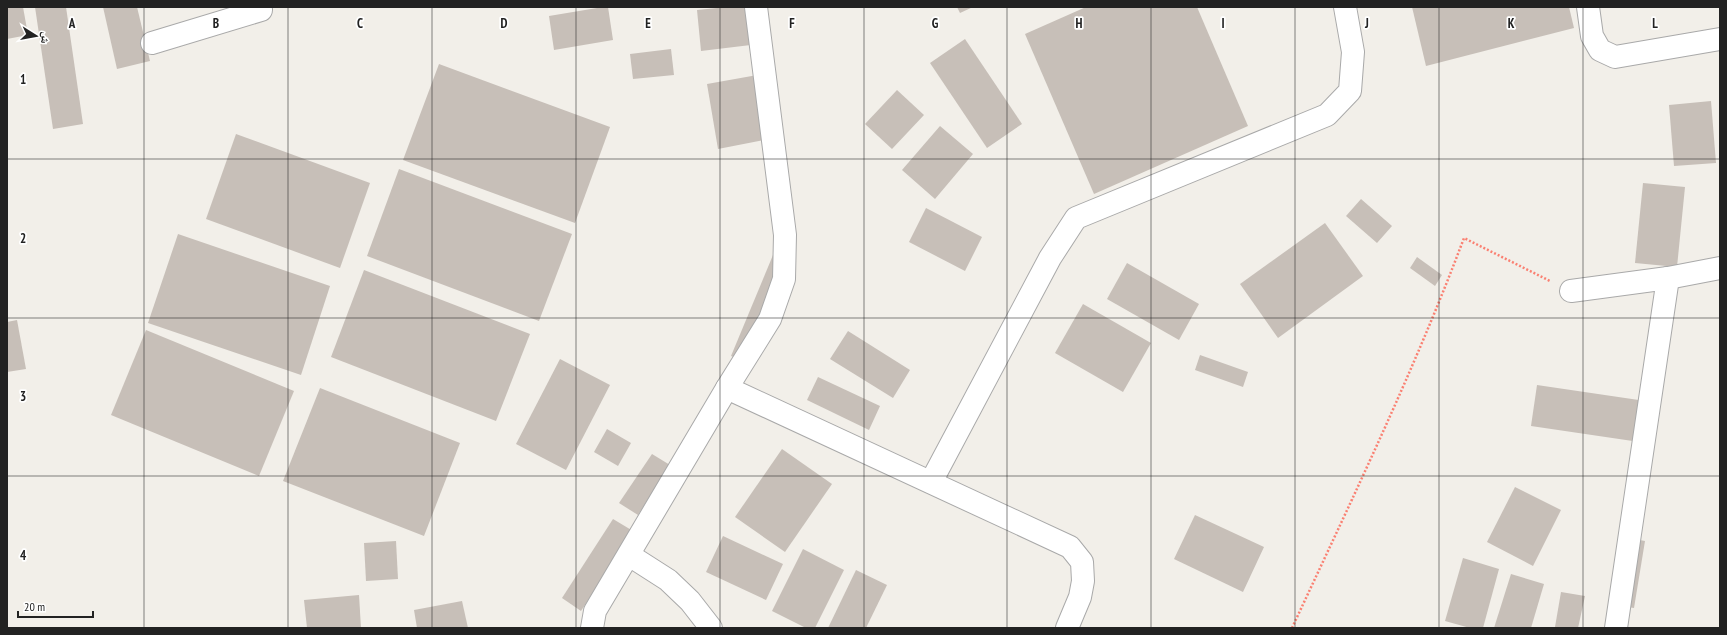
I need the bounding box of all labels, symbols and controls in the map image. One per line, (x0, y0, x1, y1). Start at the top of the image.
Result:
text: A (68, 15, 76, 32)
text: B (213, 15, 219, 32)
text: C (357, 15, 363, 32)
text: D (501, 15, 508, 32)
text: E (645, 15, 651, 32)
text: F (789, 15, 795, 32)
text: G (932, 15, 939, 32)
text: H (1076, 15, 1083, 32)
text: I (1221, 15, 1225, 32)
text: J (1364, 15, 1369, 32)
text: K (1508, 15, 1515, 32)
text: L (1652, 15, 1658, 32)
north arrow (16, 16, 56, 56)
text: ش (37, 31, 54, 45)
text: 1 (20, 71, 26, 88)
text: 2 (20, 230, 26, 247)
text: 3 (20, 388, 26, 405)
text: 4 (20, 547, 27, 564)
scale bar (18, 593, 93, 619)
text: 20 m (24, 599, 45, 614)

